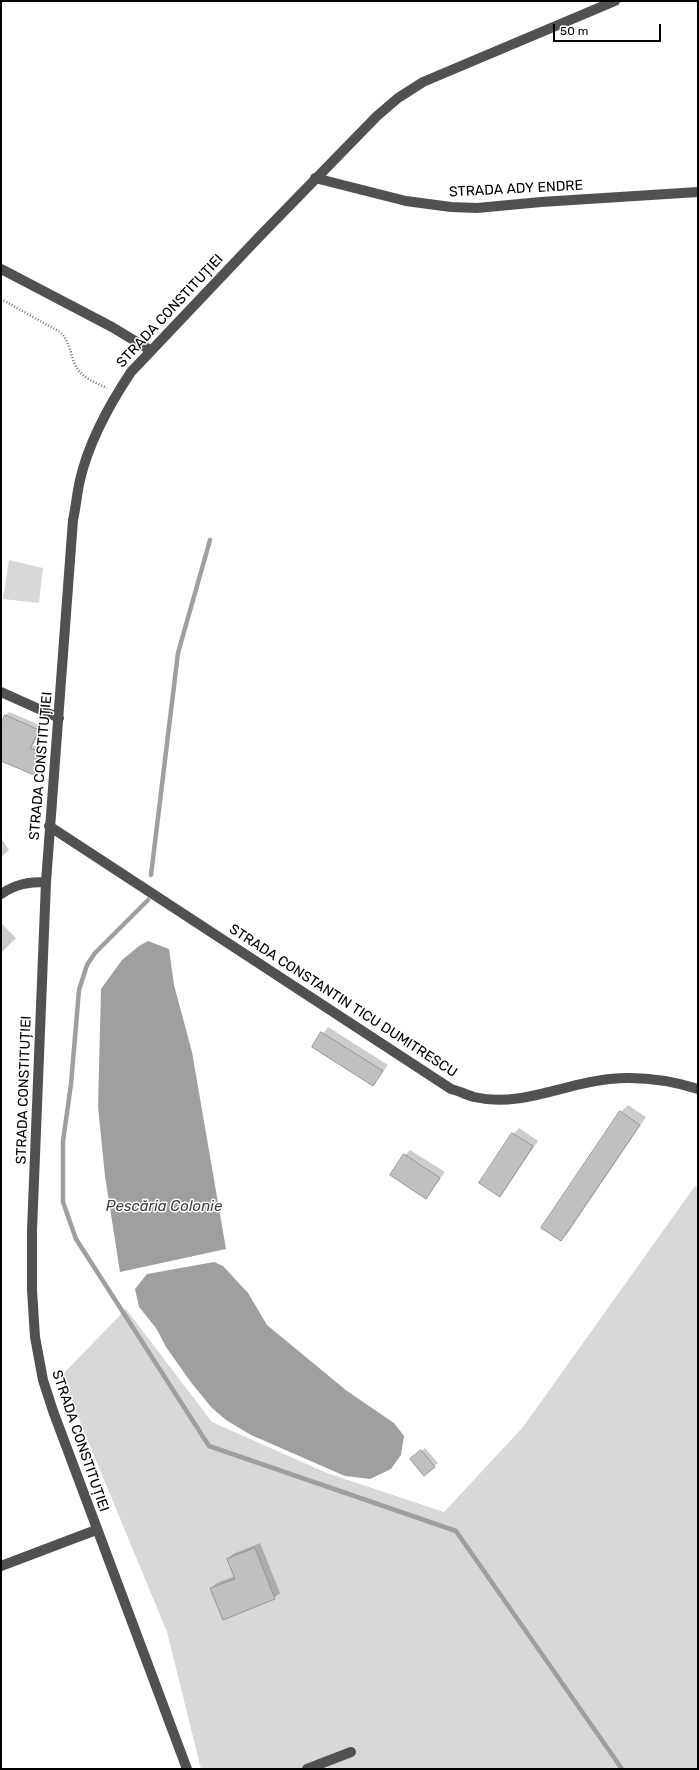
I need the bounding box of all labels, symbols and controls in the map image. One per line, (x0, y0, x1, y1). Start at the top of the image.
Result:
scale bar (555, 16, 663, 42)
text: 50 m (560, 24, 588, 38)
street label: STRADA ADY ENDRE (449, 177, 583, 201)
street label: STRADA CONSTITUȚIEI (113, 251, 227, 371)
street label: STRADA CONSTITUȚIEI (26, 691, 56, 841)
street label: STRADA CONSTANTIN TICU DUMITRESCU (226, 921, 460, 1081)
street label: STRADA CONSTITUȚIEI (13, 1015, 35, 1165)
water label: Pescăria Colonie (106, 1198, 222, 1216)
street label: STRADA CONSTITUȚIEI (48, 1368, 112, 1514)

